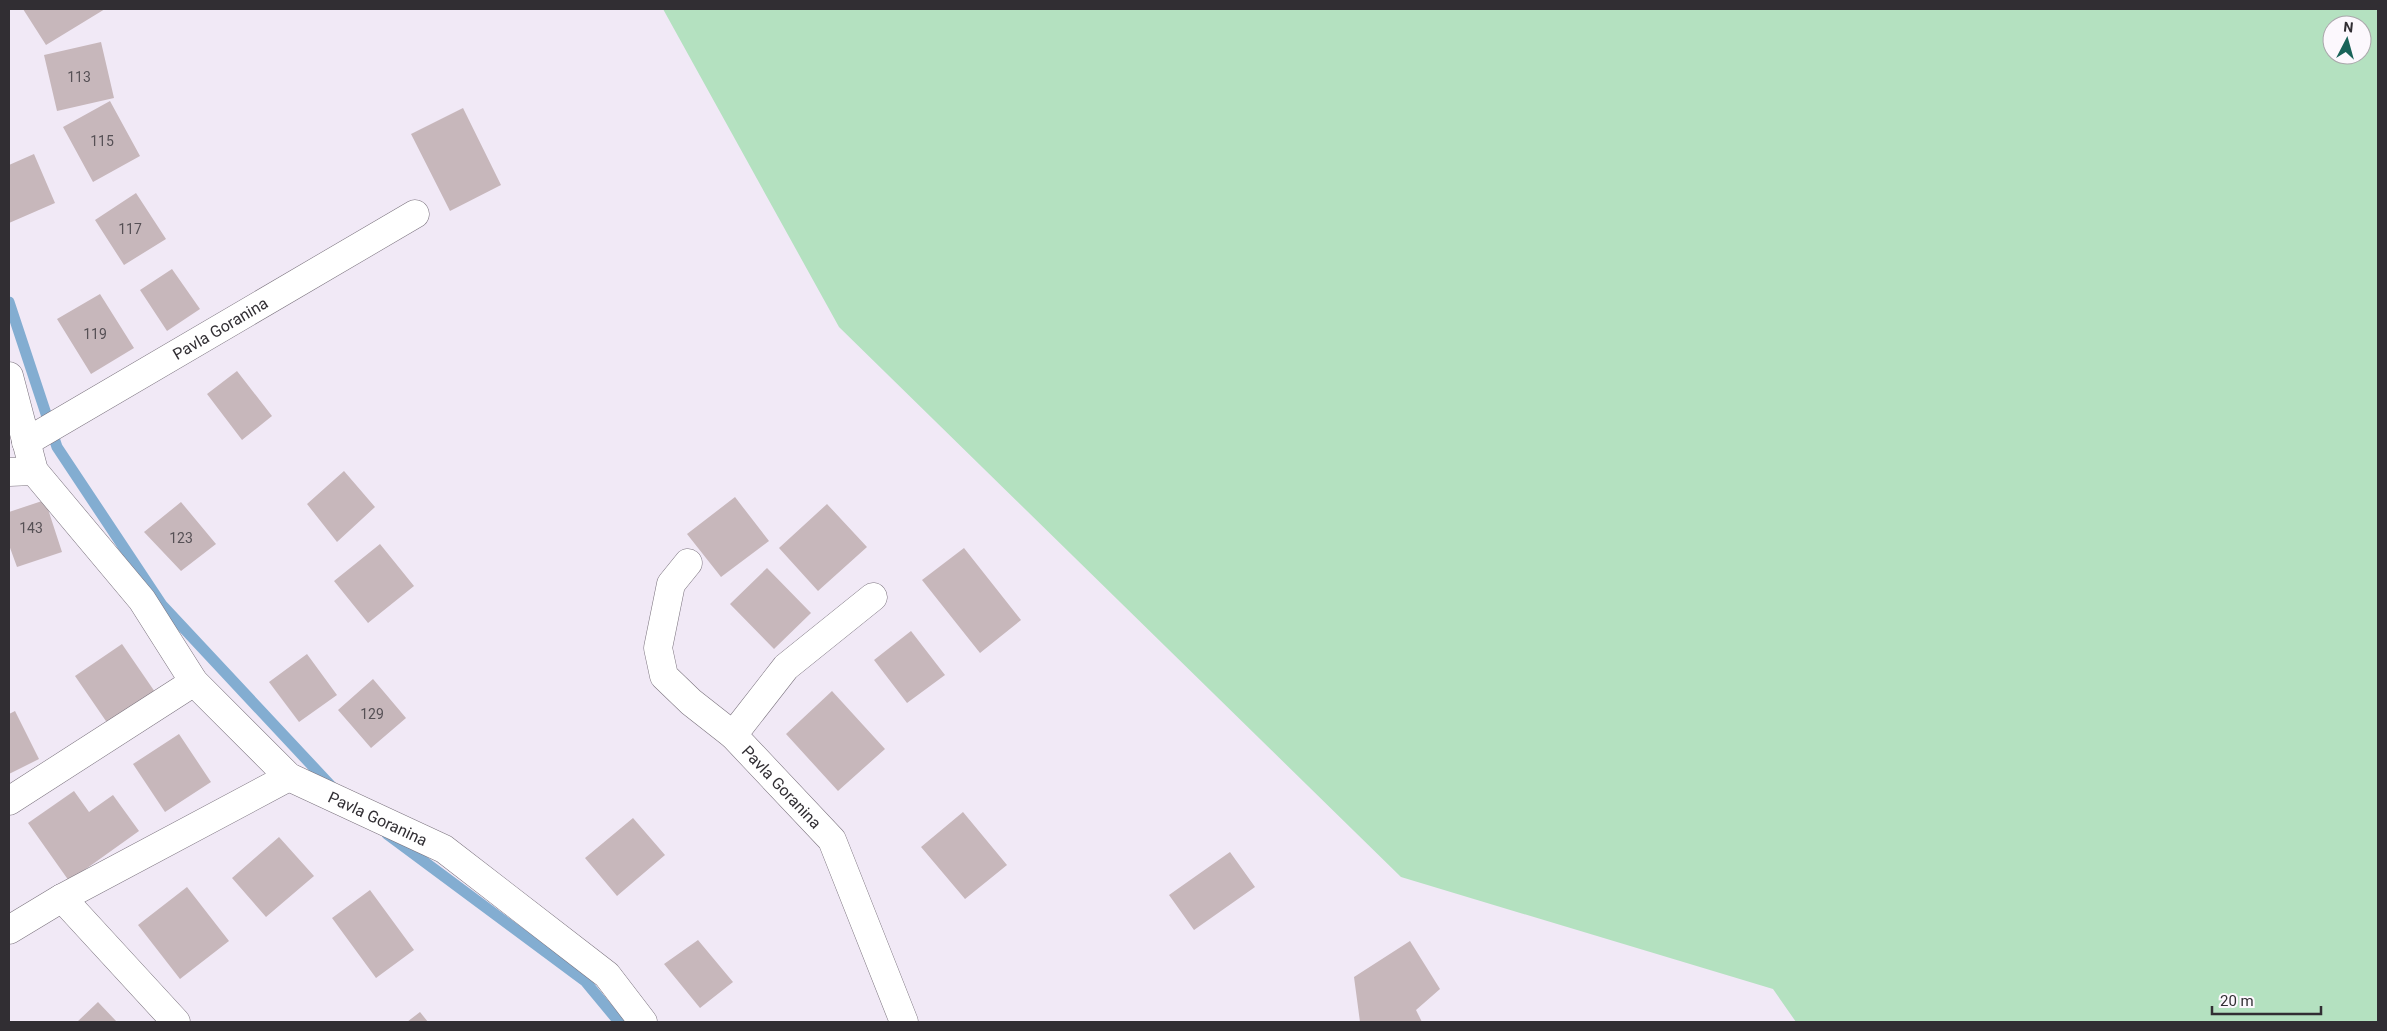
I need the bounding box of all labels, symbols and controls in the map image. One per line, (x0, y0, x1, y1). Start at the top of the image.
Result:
north arrow (2322, 15, 2372, 65)
text: N (2343, 19, 2354, 36)
house number: 113 (67, 69, 91, 85)
house number: 115 (90, 133, 114, 149)
house number: 117 (118, 221, 142, 237)
street label: Pavla Goranina (169, 293, 271, 364)
house number: 119 (83, 326, 107, 342)
house number: 143 (19, 520, 43, 536)
house number: 123 (169, 530, 193, 546)
house number: 129 (360, 706, 384, 722)
street label: Pavla Goranina (738, 742, 825, 833)
street label: Pavla Goranina (325, 788, 430, 850)
scale bar (2212, 984, 2321, 1016)
text: 20 m (2220, 992, 2254, 1010)

